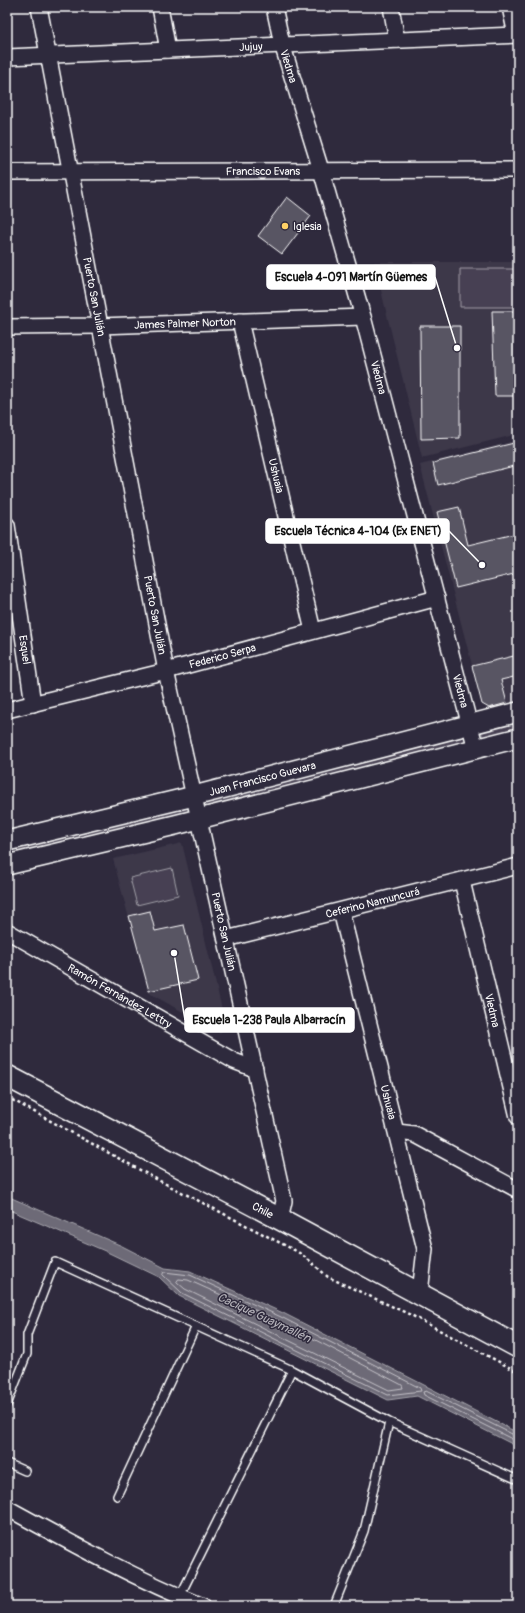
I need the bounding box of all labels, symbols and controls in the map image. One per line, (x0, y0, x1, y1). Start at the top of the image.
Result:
street label: Jujuy (239, 39, 263, 54)
street label: Viedma (278, 48, 300, 84)
street label: Francisco Evans (226, 164, 300, 178)
place label: Iglesia (293, 220, 322, 233)
marker: Iglesia (280, 221, 290, 231)
street label: Puerto San Julián (80, 256, 108, 337)
callout: Escuela 4-091 Martín Güemes (267, 265, 435, 289)
text: Escuela 4-091 Martín Güemes (275, 270, 428, 285)
street label: James Palmer Norton (134, 315, 236, 331)
street label: Viedma (368, 359, 389, 396)
street label: Ushuaia (266, 457, 287, 494)
callout: Escuela Técnica 4-104 (Ex ENET) (266, 519, 449, 543)
text: Escuela Técnica 4-104 (Ex ENET) (274, 524, 442, 539)
street label: Puerto San Julián (141, 574, 169, 656)
street label: Esquel (17, 634, 34, 665)
street label: Federico Serpa (187, 641, 257, 671)
street label: Viedma (450, 673, 471, 709)
street label: Juan Francisco Guevara (208, 758, 317, 798)
street label: Ceferino Namuncurá (324, 884, 421, 920)
street label: Puerto San Julián (209, 891, 239, 972)
street label: Ramón Fernández Lettry (66, 961, 174, 1031)
street label: Viedma (482, 992, 503, 1029)
callout: Escuela 1-238 Paula Albarracín (185, 1008, 354, 1032)
text: Escuela 1-238 Paula Albarracín (192, 1013, 346, 1028)
street label: Ushuaia (378, 1084, 399, 1121)
street label: Chile (250, 1199, 276, 1221)
water label: Cacique Guaymallén (215, 1290, 314, 1347)

